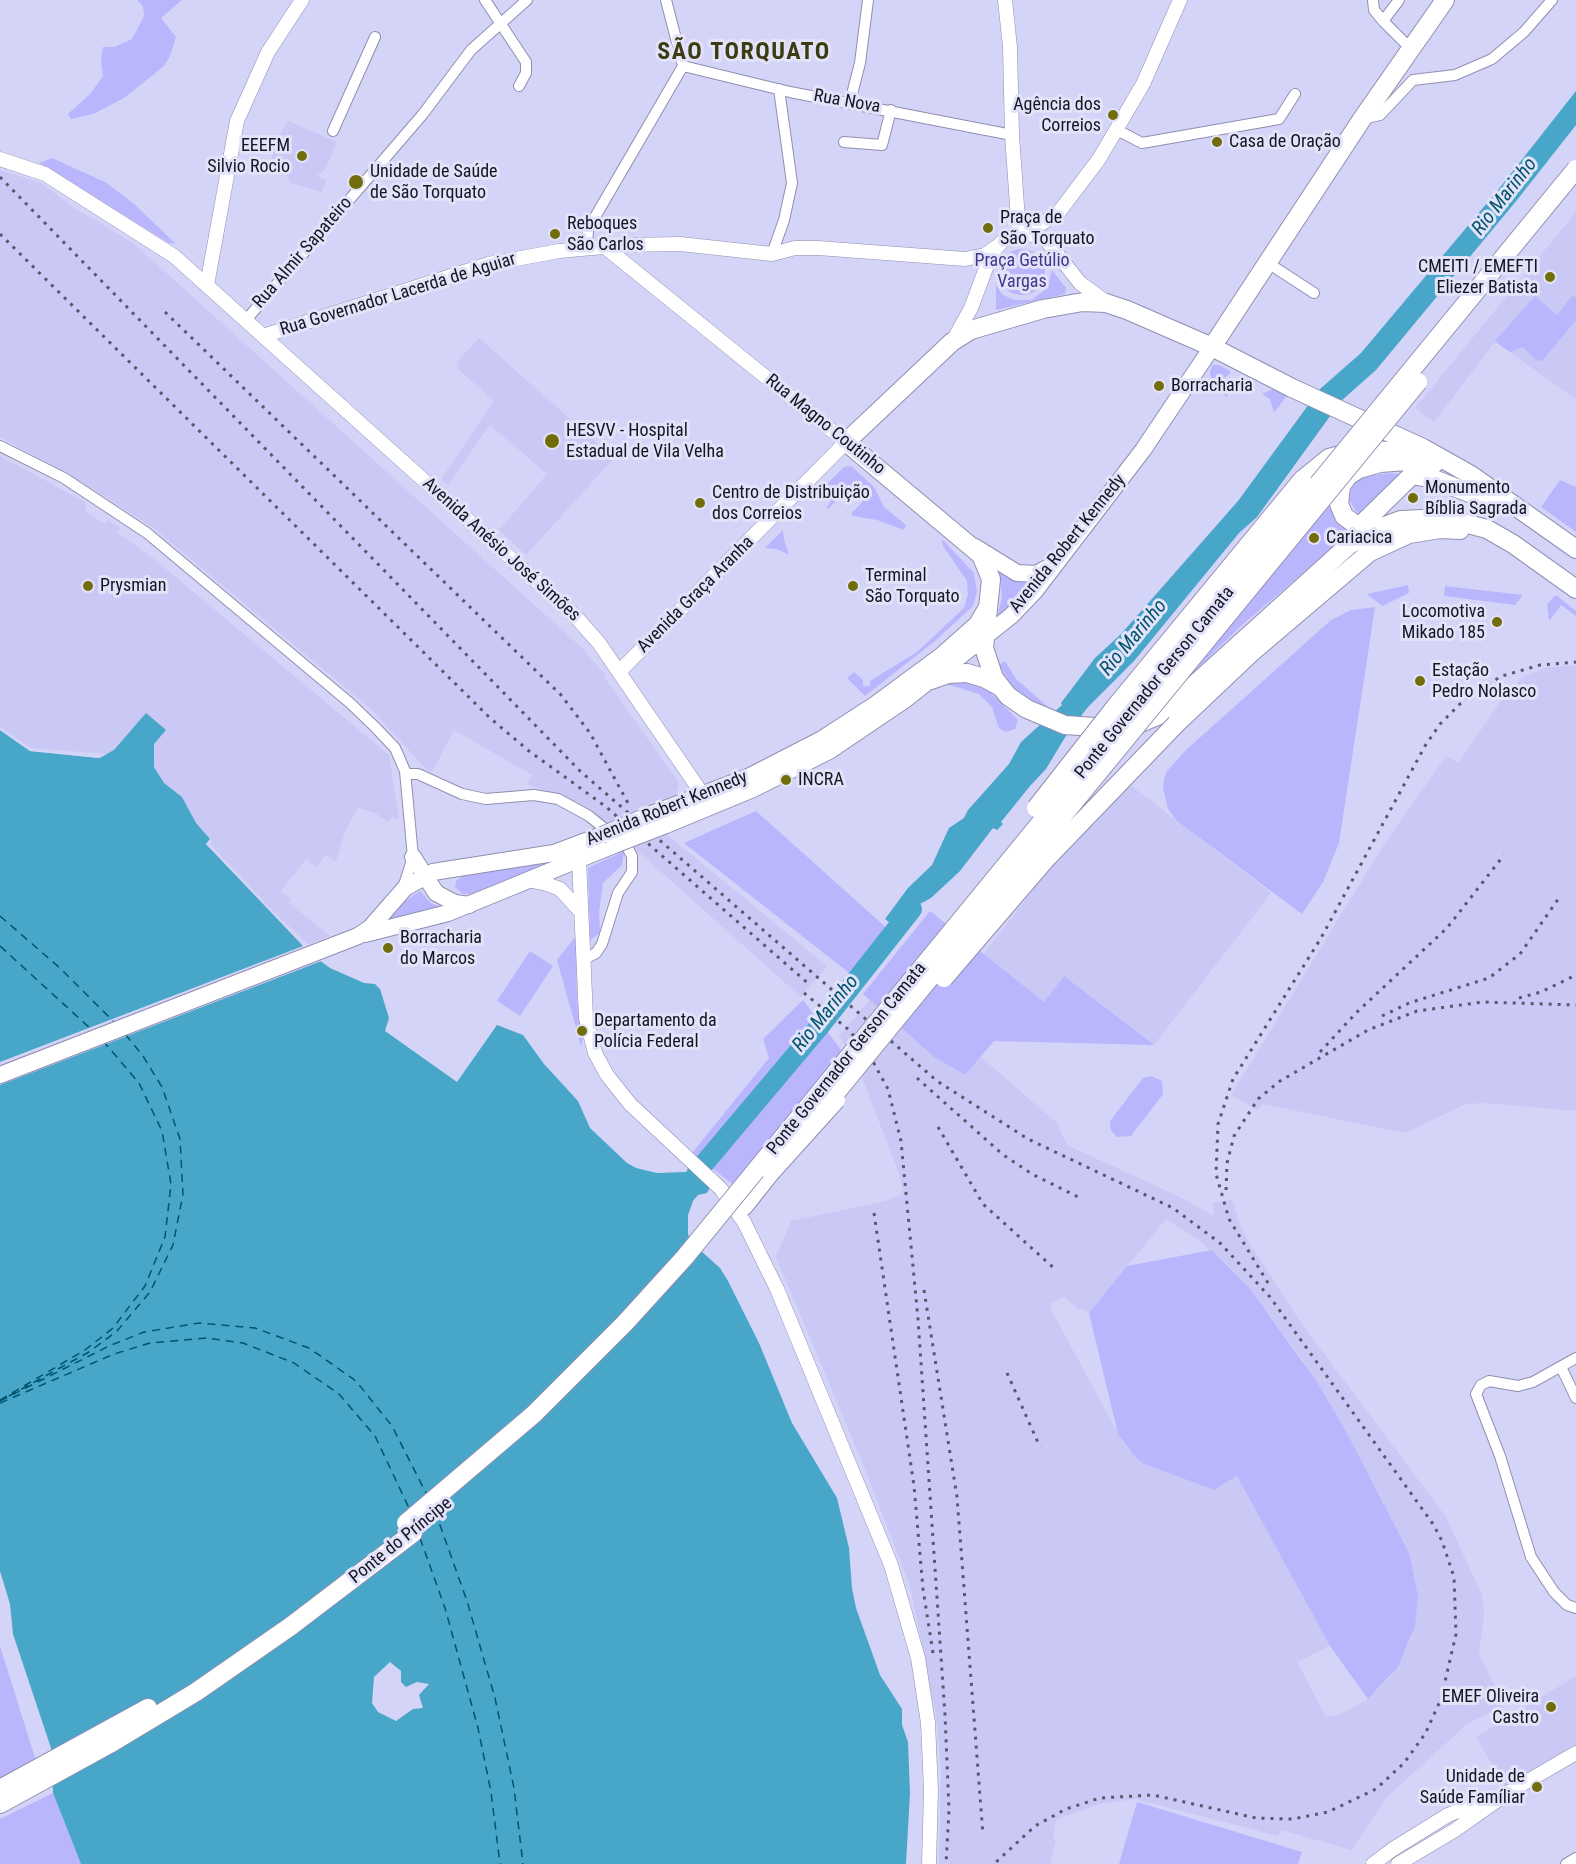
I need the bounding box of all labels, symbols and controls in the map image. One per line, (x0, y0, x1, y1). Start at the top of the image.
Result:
district label: SÃO TORQUATO (657, 39, 831, 67)
street label: Rua Nova (812, 86, 882, 118)
place label: Agência dos Correios (1013, 94, 1101, 136)
marker: Agência dos Correios (1106, 108, 1120, 122)
place label: Casa de Oração (1229, 131, 1341, 153)
place label: EEEFM Silvio Rocio (207, 135, 290, 178)
marker: Casa de Oração (1210, 135, 1224, 149)
marker: EEEFM Silvio Rocio (295, 149, 309, 163)
water label: Rio Marinho (1467, 153, 1543, 241)
place label: Unidade de Saúde de São Torquato (370, 161, 498, 204)
marker: Unidade de Saúde de São Torquato (347, 173, 365, 191)
street label: Rua Almir Sapateiro (249, 193, 357, 313)
place label: Praça de São Torquato (1000, 207, 1094, 250)
place label: Reboques São Carlos (567, 213, 644, 256)
marker: Praça de São Torquato (981, 221, 995, 235)
marker: Reboques São Carlos (548, 227, 562, 241)
street label: Rua Governador Lacerda de Aguiar (277, 249, 519, 341)
park label: Praça Getúlio Vargas (974, 250, 1070, 292)
place label: CMEITI / EMEFTI Eliezer Batista (1418, 256, 1538, 298)
marker: CMEITI / EMEFTI Eliezer Batista (1543, 270, 1557, 284)
street label: Rua Magno Coutinho (761, 370, 889, 480)
place label: Borracharia (1171, 375, 1253, 397)
marker: Borracharia (1152, 379, 1166, 393)
place label: HESVV - Hospital Estadual de Vila Velha (566, 420, 724, 462)
marker: HESVV - Hospital Estadual de Vila Velha (543, 432, 561, 450)
street label: Avenida Robert Kennedy (1005, 470, 1131, 618)
street label: Avenida Anésio José Simões (418, 473, 584, 627)
place label: Monumento Bíblia Sagrada (1425, 477, 1527, 520)
place label: Centro de Distribuição dos Correios (712, 482, 870, 524)
marker: Monumento Bíblia Sagrada (1406, 491, 1420, 505)
marker: Centro de Distribuição dos Correios (693, 496, 707, 510)
place label: Cariacica (1326, 527, 1392, 549)
marker: Cariacica (1307, 531, 1321, 545)
street label: Avenida Graça Aranha (633, 532, 759, 658)
place label: Terminal São Torquato (865, 565, 959, 608)
place label: Prysmian (100, 575, 166, 597)
marker: Prysmian (81, 579, 95, 593)
marker: Terminal São Torquato (846, 579, 860, 593)
street label: Ponte Governador Gerson Camata (1071, 583, 1239, 783)
water label: Rio Marinho (1095, 595, 1173, 681)
place label: Locomotiva Mikado 185 (1402, 601, 1485, 644)
marker: Locomotiva Mikado 185 (1490, 615, 1504, 629)
place label: Estação Pedro Nolasco (1432, 660, 1536, 702)
marker: Estação Pedro Nolasco (1413, 674, 1427, 688)
street label: Avenida Robert Kennedy (583, 767, 751, 851)
place label: INCRA (798, 769, 844, 791)
marker: INCRA (779, 773, 793, 787)
place label: Borracharia do Marcos (400, 927, 482, 970)
marker: Borracharia do Marcos (381, 941, 395, 955)
street label: Ponte Governador Gerson Camata (763, 959, 931, 1159)
water label: Rio Marinho (788, 971, 864, 1057)
place label: Departamento da Polícia Federal (594, 1010, 717, 1052)
marker: Departamento da Polícia Federal (575, 1024, 589, 1038)
street label: Ponte do Príncipe (345, 1493, 457, 1589)
place label: EMEF Oliveira Castro (1442, 1686, 1539, 1728)
marker: EMEF Oliveira Castro (1544, 1700, 1558, 1714)
place label: Unidade de Saúde Famíliar (1420, 1766, 1525, 1808)
marker: Unidade de Saúde Famíliar (1530, 1780, 1544, 1794)

